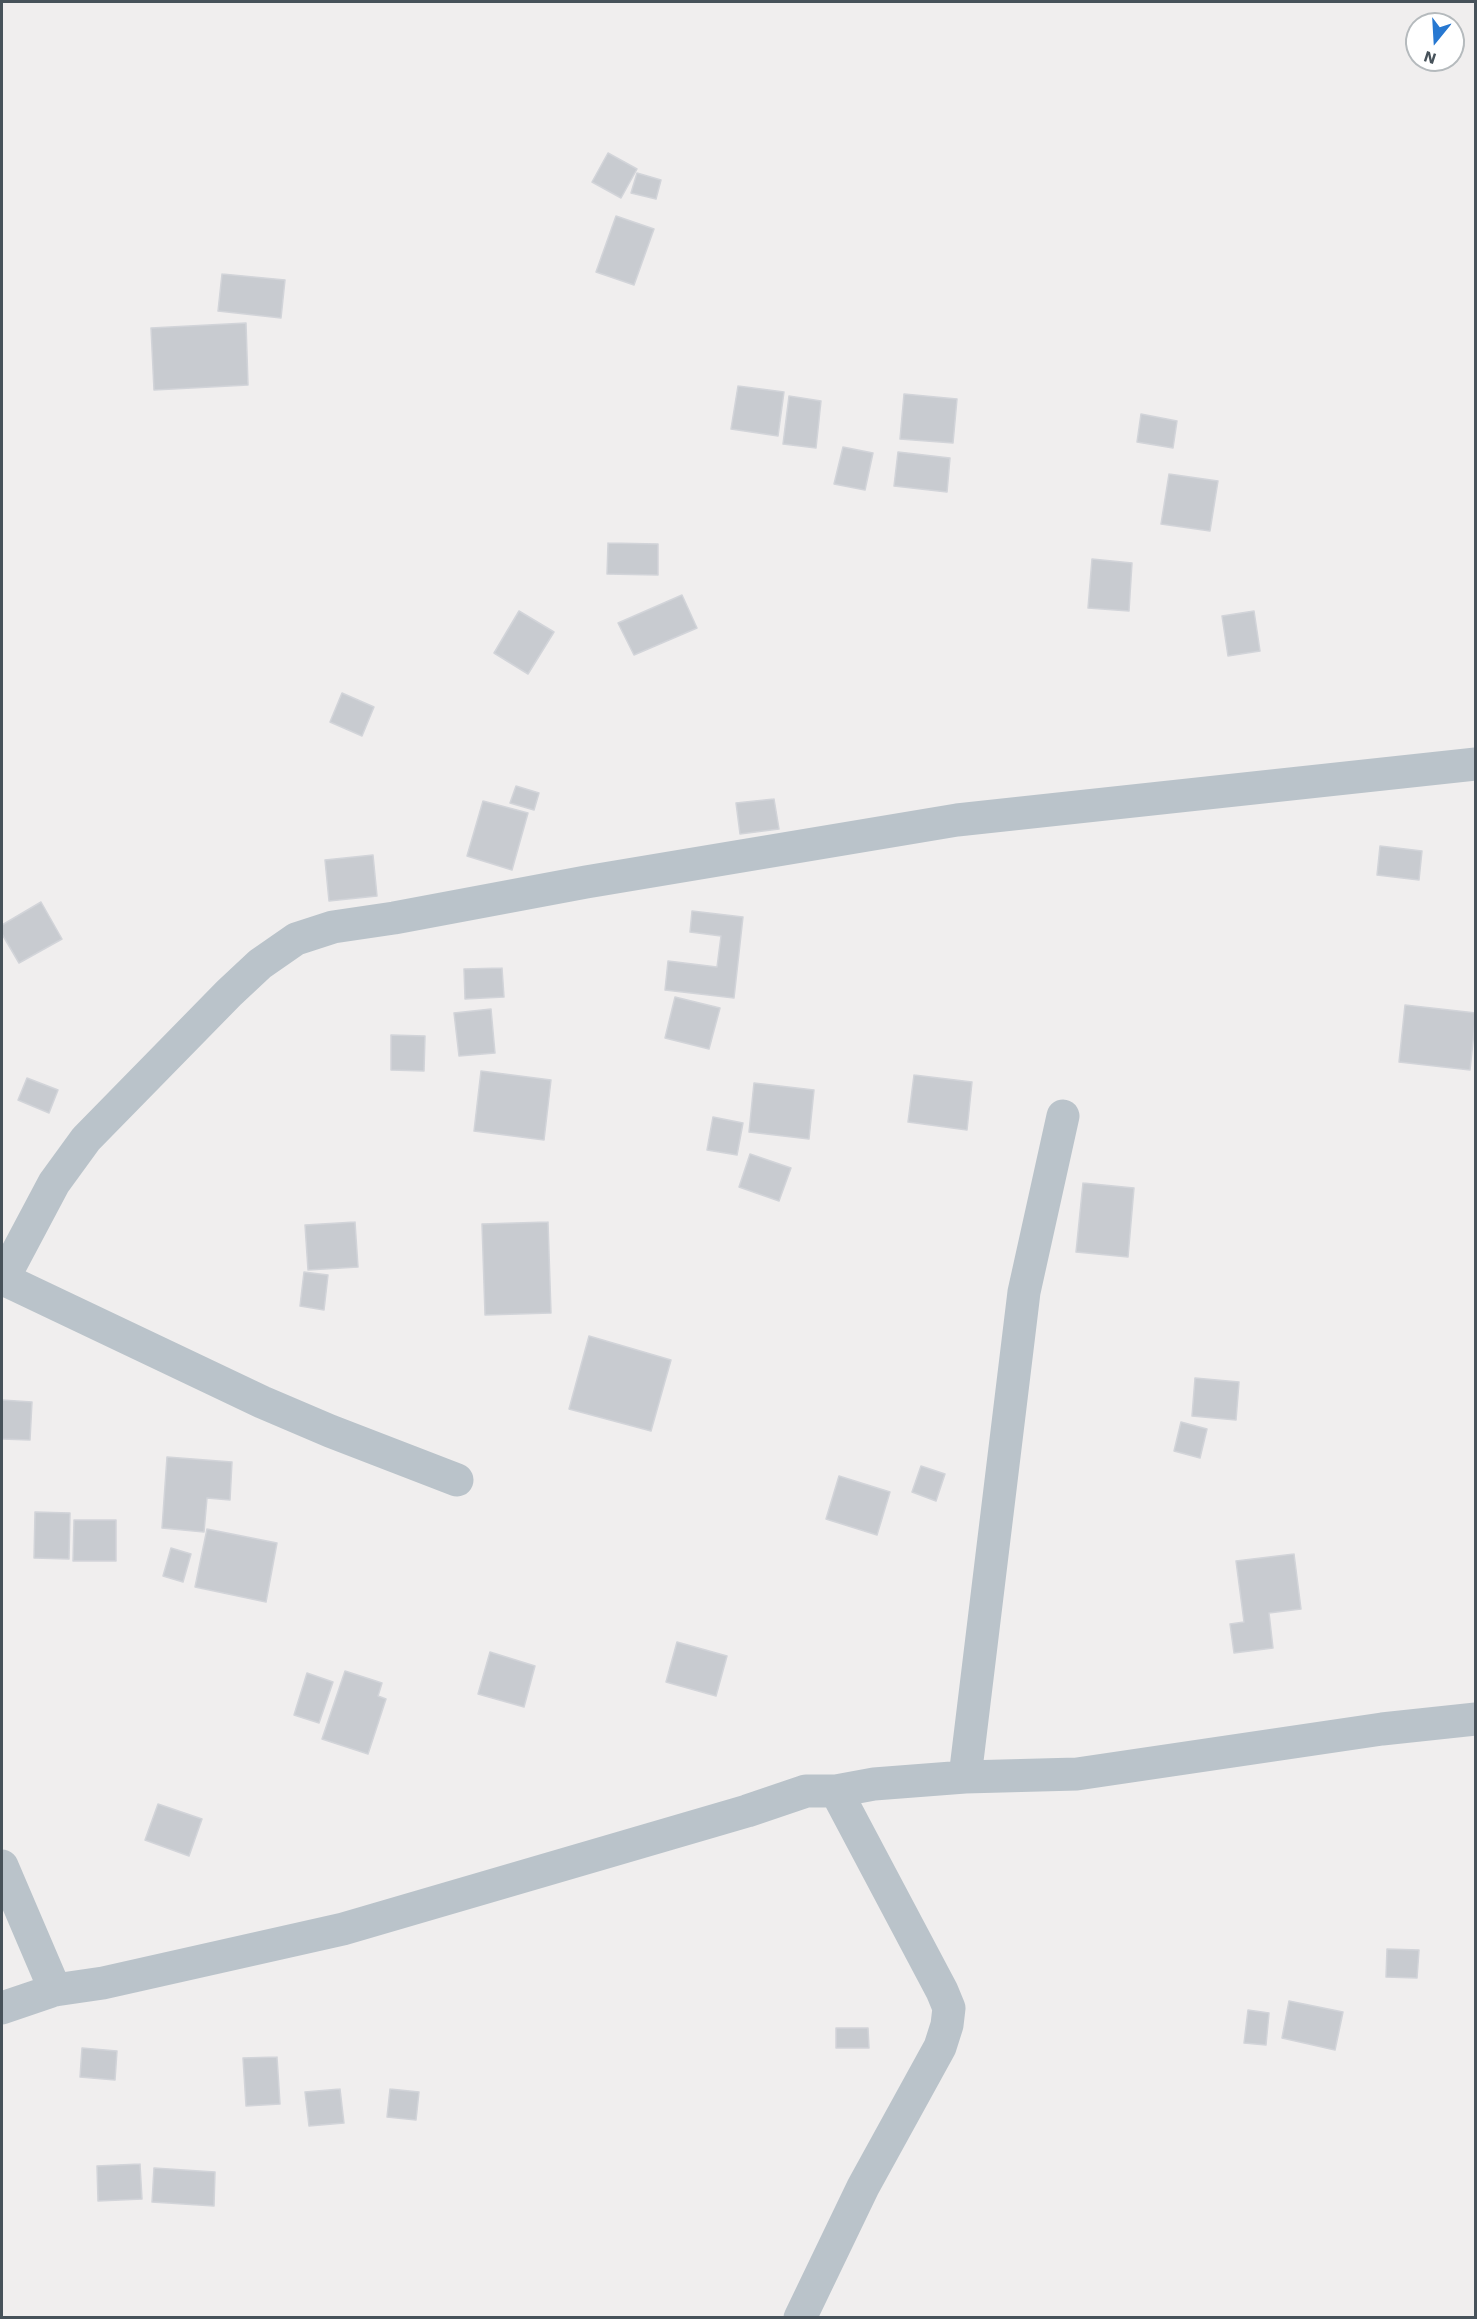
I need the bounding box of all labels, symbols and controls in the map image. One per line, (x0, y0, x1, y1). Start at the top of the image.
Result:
north arrow (1405, 12, 1465, 72)
text: N (1421, 47, 1438, 69)

